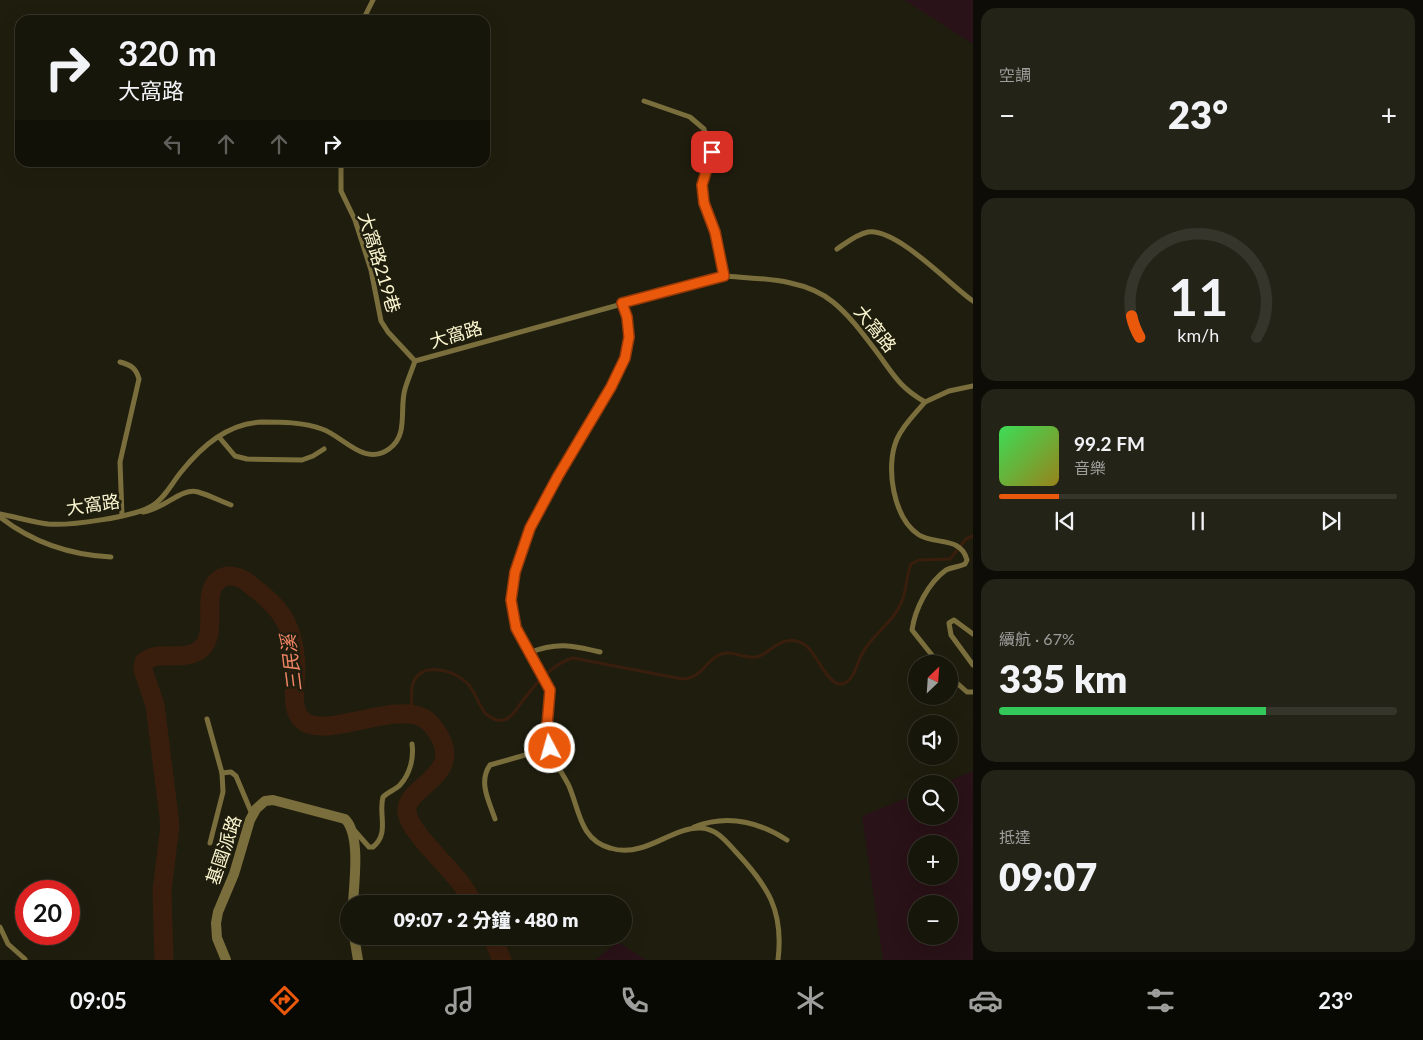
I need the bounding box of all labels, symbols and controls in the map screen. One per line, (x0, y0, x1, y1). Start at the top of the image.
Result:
text: 320 m (118, 31, 217, 73)
icon: right (35, 35, 100, 100)
text: 空調 (999, 65, 1031, 84)
text: 大窩路 (118, 77, 184, 104)
text: 23° (1168, 91, 1228, 137)
text: − (999, 98, 1015, 132)
text: + (1381, 98, 1397, 132)
icon: left (159, 130, 187, 158)
icon: ahead (212, 130, 240, 158)
icon: ahead (265, 130, 293, 158)
icon: right (318, 130, 346, 158)
pin (691, 131, 733, 173)
icon: arrive (698, 138, 726, 166)
street label: 大窩路219巷 (354, 210, 406, 315)
text: 11 (1168, 265, 1228, 327)
street label: 大窩路 (850, 300, 901, 356)
street label: 大窩路 (427, 316, 485, 352)
text: km/h (1177, 324, 1219, 346)
text: 99.2 FM (1074, 432, 1145, 455)
text: 音樂 (1074, 458, 1106, 477)
street label: 大窩路 (65, 489, 121, 519)
icon: previous (1051, 507, 1079, 535)
icon: pause (1184, 507, 1212, 535)
icon: next (1317, 507, 1345, 535)
text: 續航 · 67% (999, 629, 1075, 648)
water label: 三民溪 (275, 630, 305, 693)
north arrow (908, 655, 958, 705)
map controls (908, 655, 958, 945)
text: 335 km (999, 655, 1127, 701)
button: sound (908, 715, 958, 765)
position arrow (523, 721, 575, 773)
button: search (908, 775, 958, 825)
street label: 基國派路 (201, 812, 245, 887)
text: 抵達 (999, 827, 1031, 846)
button: + (908, 835, 958, 885)
text: 09:07 (999, 853, 1097, 899)
speed limit sign: 20 (15, 880, 80, 945)
button: − (908, 895, 958, 945)
text: 09:07 · 2 分鐘 · 480 m (394, 908, 578, 931)
icon: directions (267, 983, 302, 1018)
icon: music (442, 983, 477, 1018)
icon: phone (617, 983, 652, 1018)
icon: climate (793, 983, 828, 1018)
icon: car (968, 983, 1003, 1018)
icon: filters (1143, 983, 1178, 1018)
text: 09:05 (70, 987, 127, 1014)
text: 23° (1318, 987, 1353, 1014)

